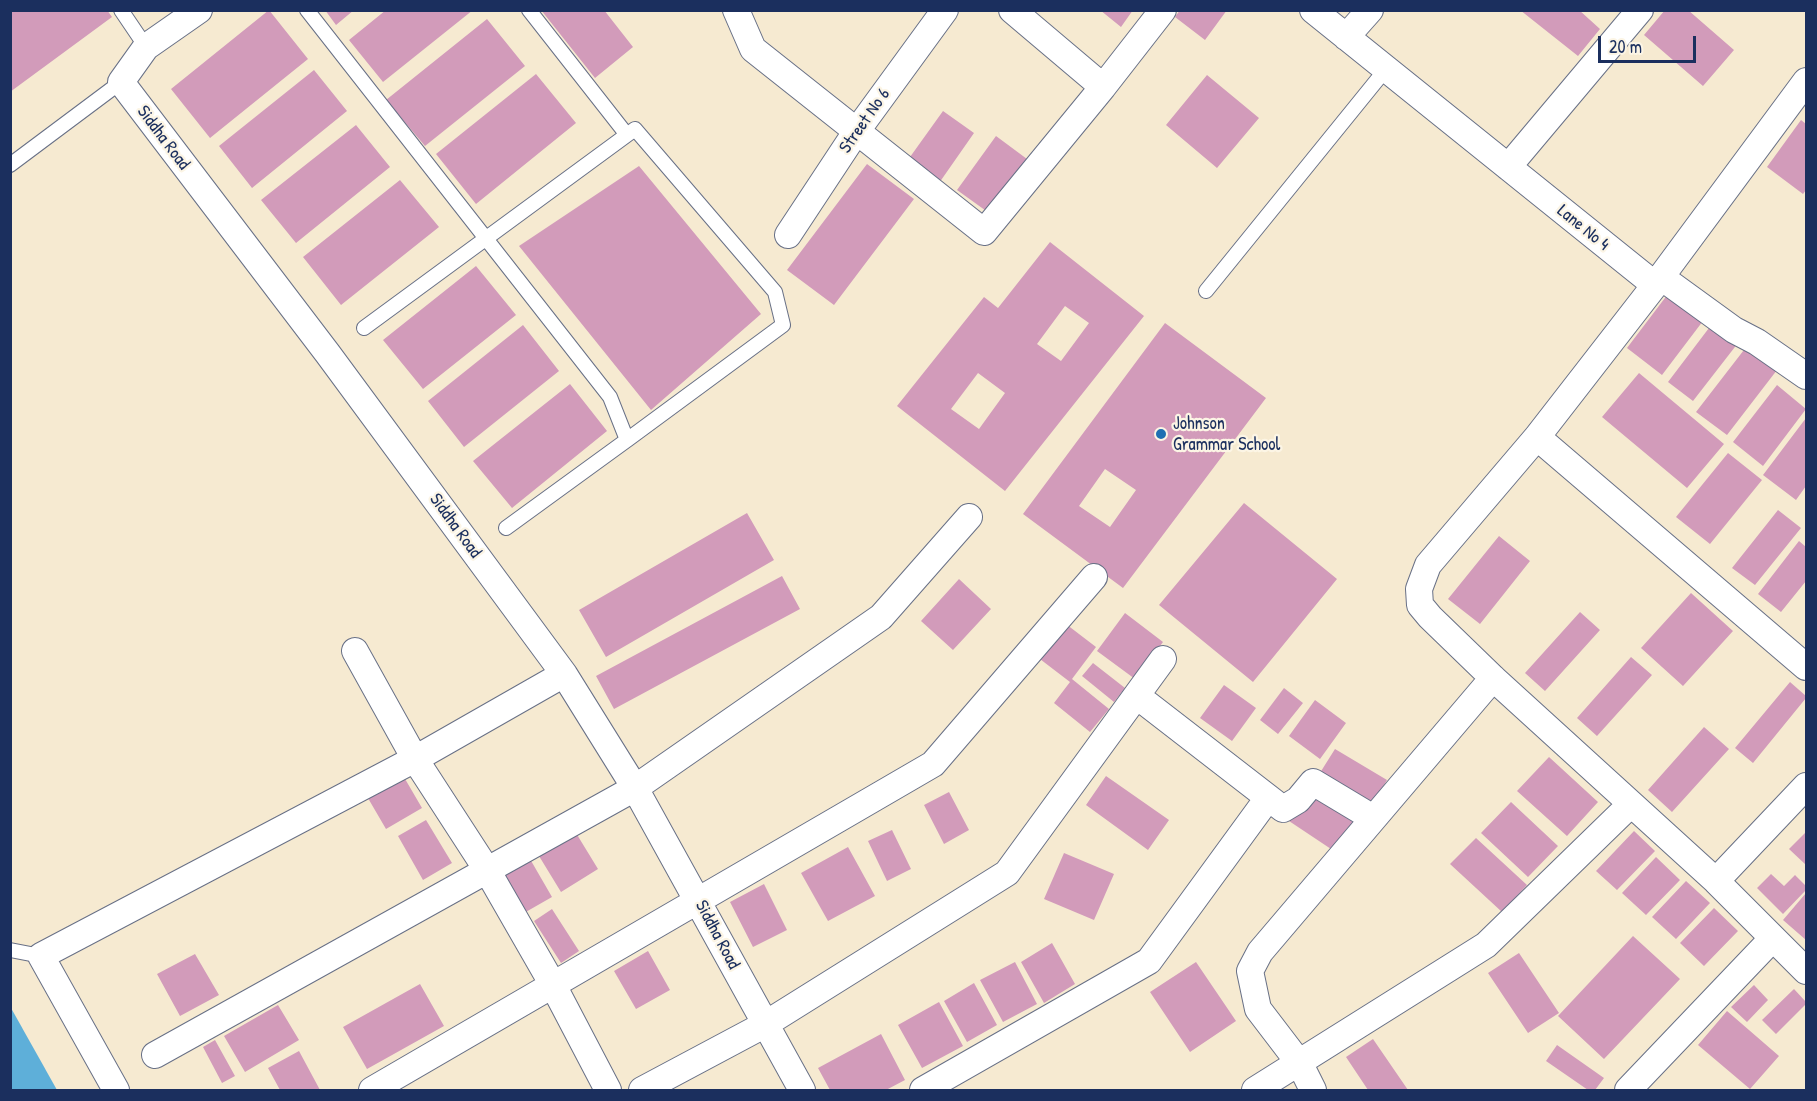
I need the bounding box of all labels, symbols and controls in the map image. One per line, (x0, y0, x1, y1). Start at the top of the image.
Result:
scale bar (1601, 24, 1698, 62)
text: 20 m (1609, 34, 1642, 59)
street label: Street No 6 (835, 84, 895, 158)
street label: Siddha Road (132, 102, 194, 174)
street label: Lane No 4 (1553, 200, 1613, 256)
place label: Johnson Grammar School (1173, 413, 1280, 456)
marker: Johnson Grammar School (1154, 427, 1168, 441)
street label: Siddha Road (424, 489, 486, 563)
street label: Siddha Road (690, 897, 744, 973)

